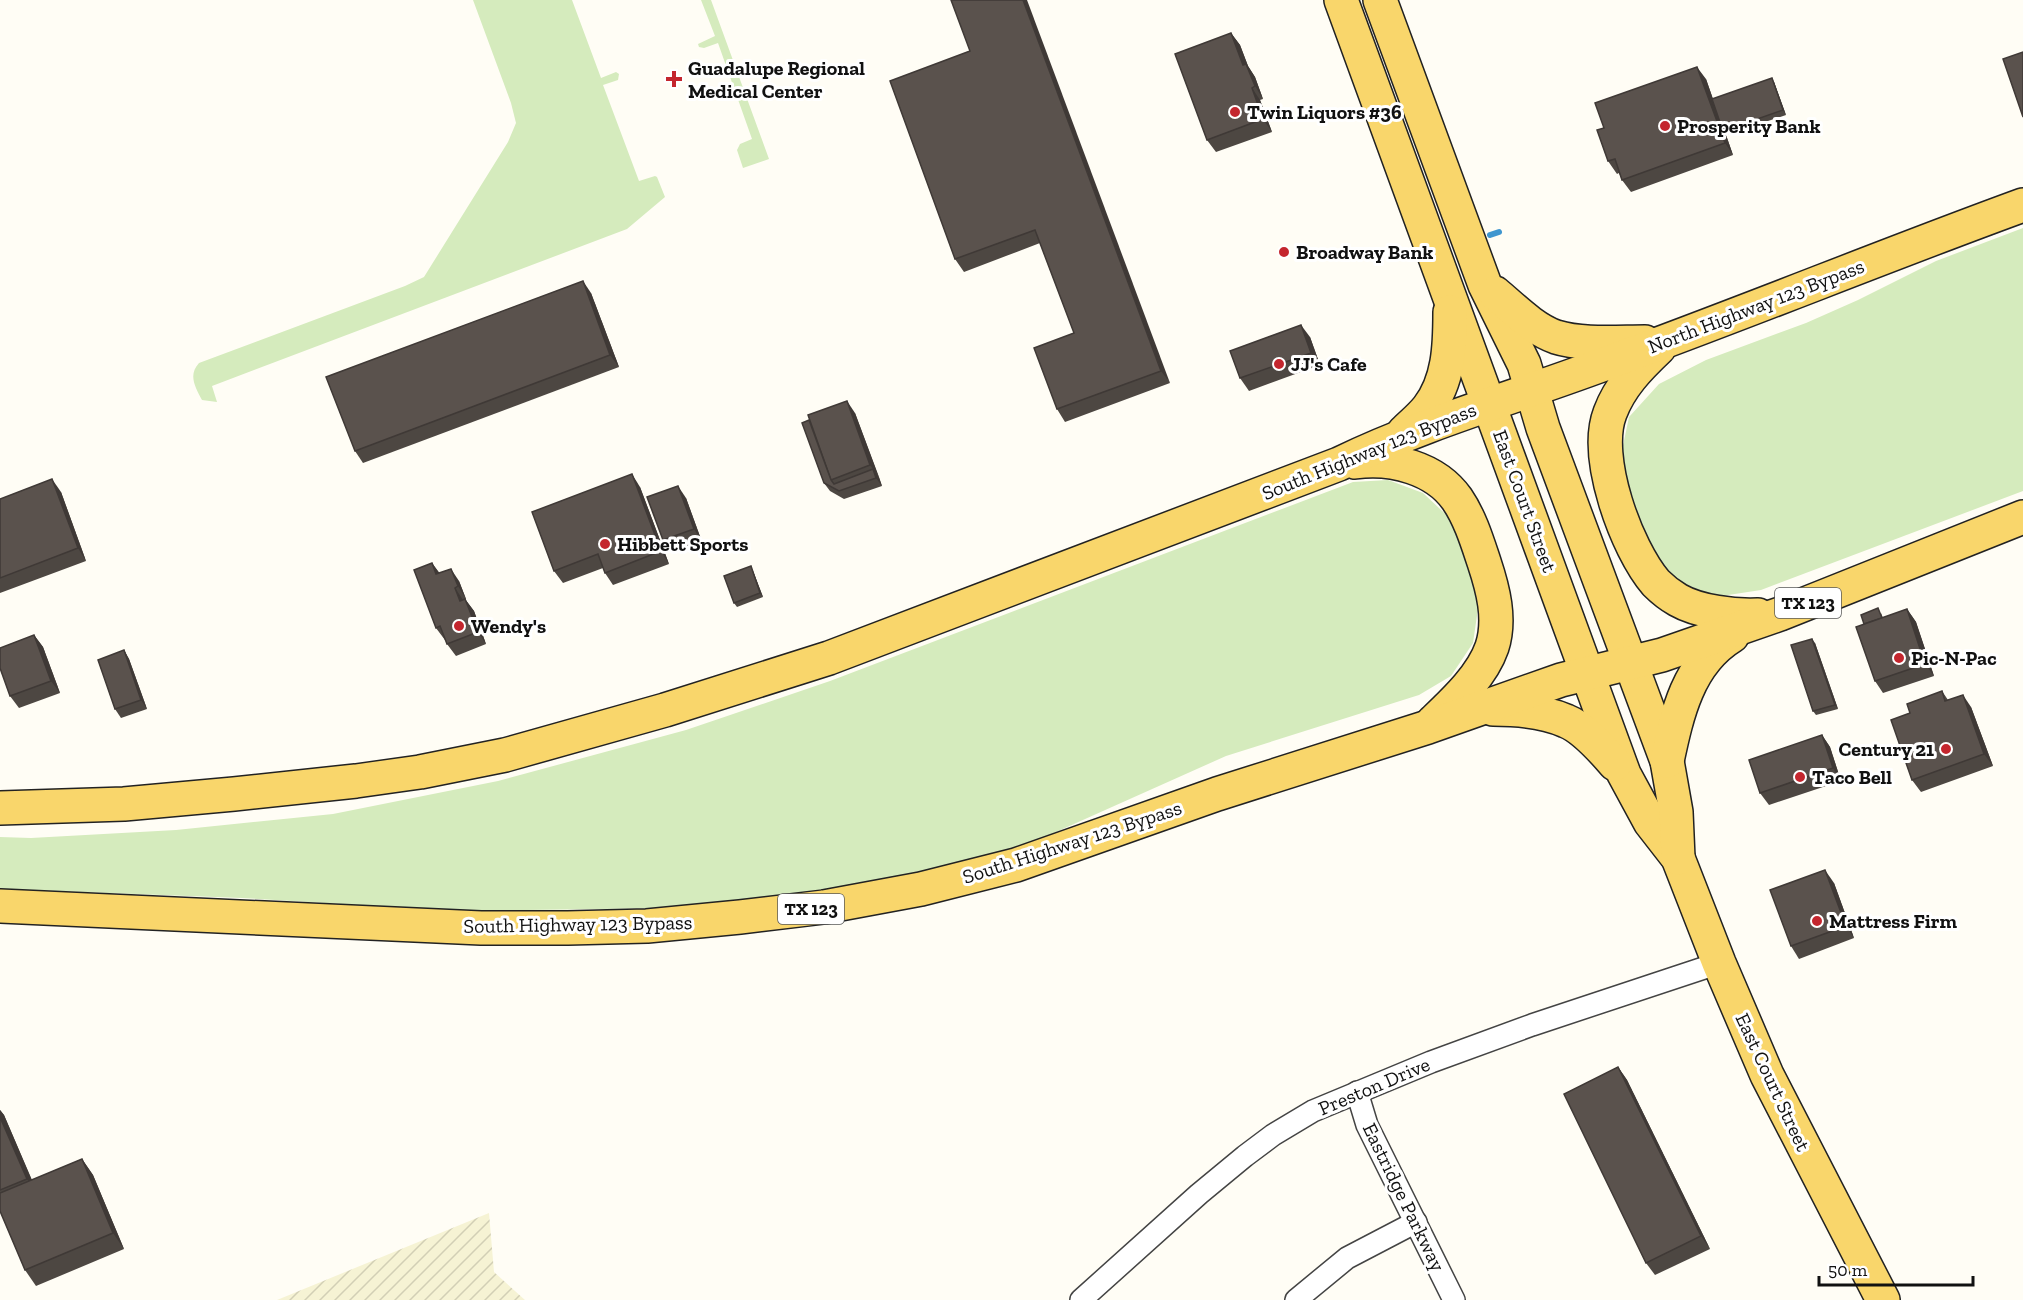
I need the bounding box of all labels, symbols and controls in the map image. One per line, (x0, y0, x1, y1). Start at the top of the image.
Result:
place label: Guadalupe Regional Medical Center (688, 56, 865, 103)
marker: Guadalupe Regional Medical Center (665, 70, 683, 88)
place label: Twin Liquors #36 (1247, 100, 1402, 124)
marker: Twin Liquors #36 (1228, 105, 1242, 119)
place label: Prosperity Bank (1677, 114, 1820, 138)
marker: Prosperity Bank (1658, 119, 1672, 133)
place label: Broadway Bank (1296, 240, 1433, 264)
marker: Broadway Bank (1277, 245, 1291, 259)
street label: North Highway 123 Bypass (1644, 254, 1868, 358)
place label: JJ's Cafe (1291, 352, 1367, 376)
marker: JJ's Cafe (1272, 357, 1286, 371)
street label: South Highway 123 Bypass (1258, 397, 1480, 505)
street label: East Court Street (1488, 427, 1562, 576)
place label: Hibbett Sports (617, 532, 748, 556)
marker: Hibbett Sports (598, 537, 612, 551)
road number: TX 123 (1775, 588, 1841, 618)
place label: Wendy's (471, 614, 546, 638)
marker: Wendy's (452, 619, 466, 633)
place label: Pic-N-Pac (1911, 646, 1997, 670)
marker: Pic-N-Pac (1892, 651, 1906, 665)
place label: Century 21 (1838, 737, 1934, 761)
marker: Century 21 (1939, 742, 1953, 756)
place label: Taco Bell (1812, 765, 1892, 789)
marker: Taco Bell (1793, 770, 1807, 784)
street label: South Highway 123 Bypass (959, 795, 1185, 889)
road number: TX 123 (778, 894, 844, 924)
place label: Mattress Firm (1829, 909, 1958, 933)
street label: South Highway 123 Bypass (463, 910, 693, 938)
marker: Mattress Firm (1810, 914, 1824, 928)
street label: East Court Street (1731, 1009, 1816, 1155)
street label: Preston Drive (1315, 1052, 1433, 1120)
street label: Eastridge Parkway (1358, 1119, 1451, 1276)
scale bar (1819, 1249, 1974, 1287)
text: 50 m (1828, 1259, 1868, 1281)

